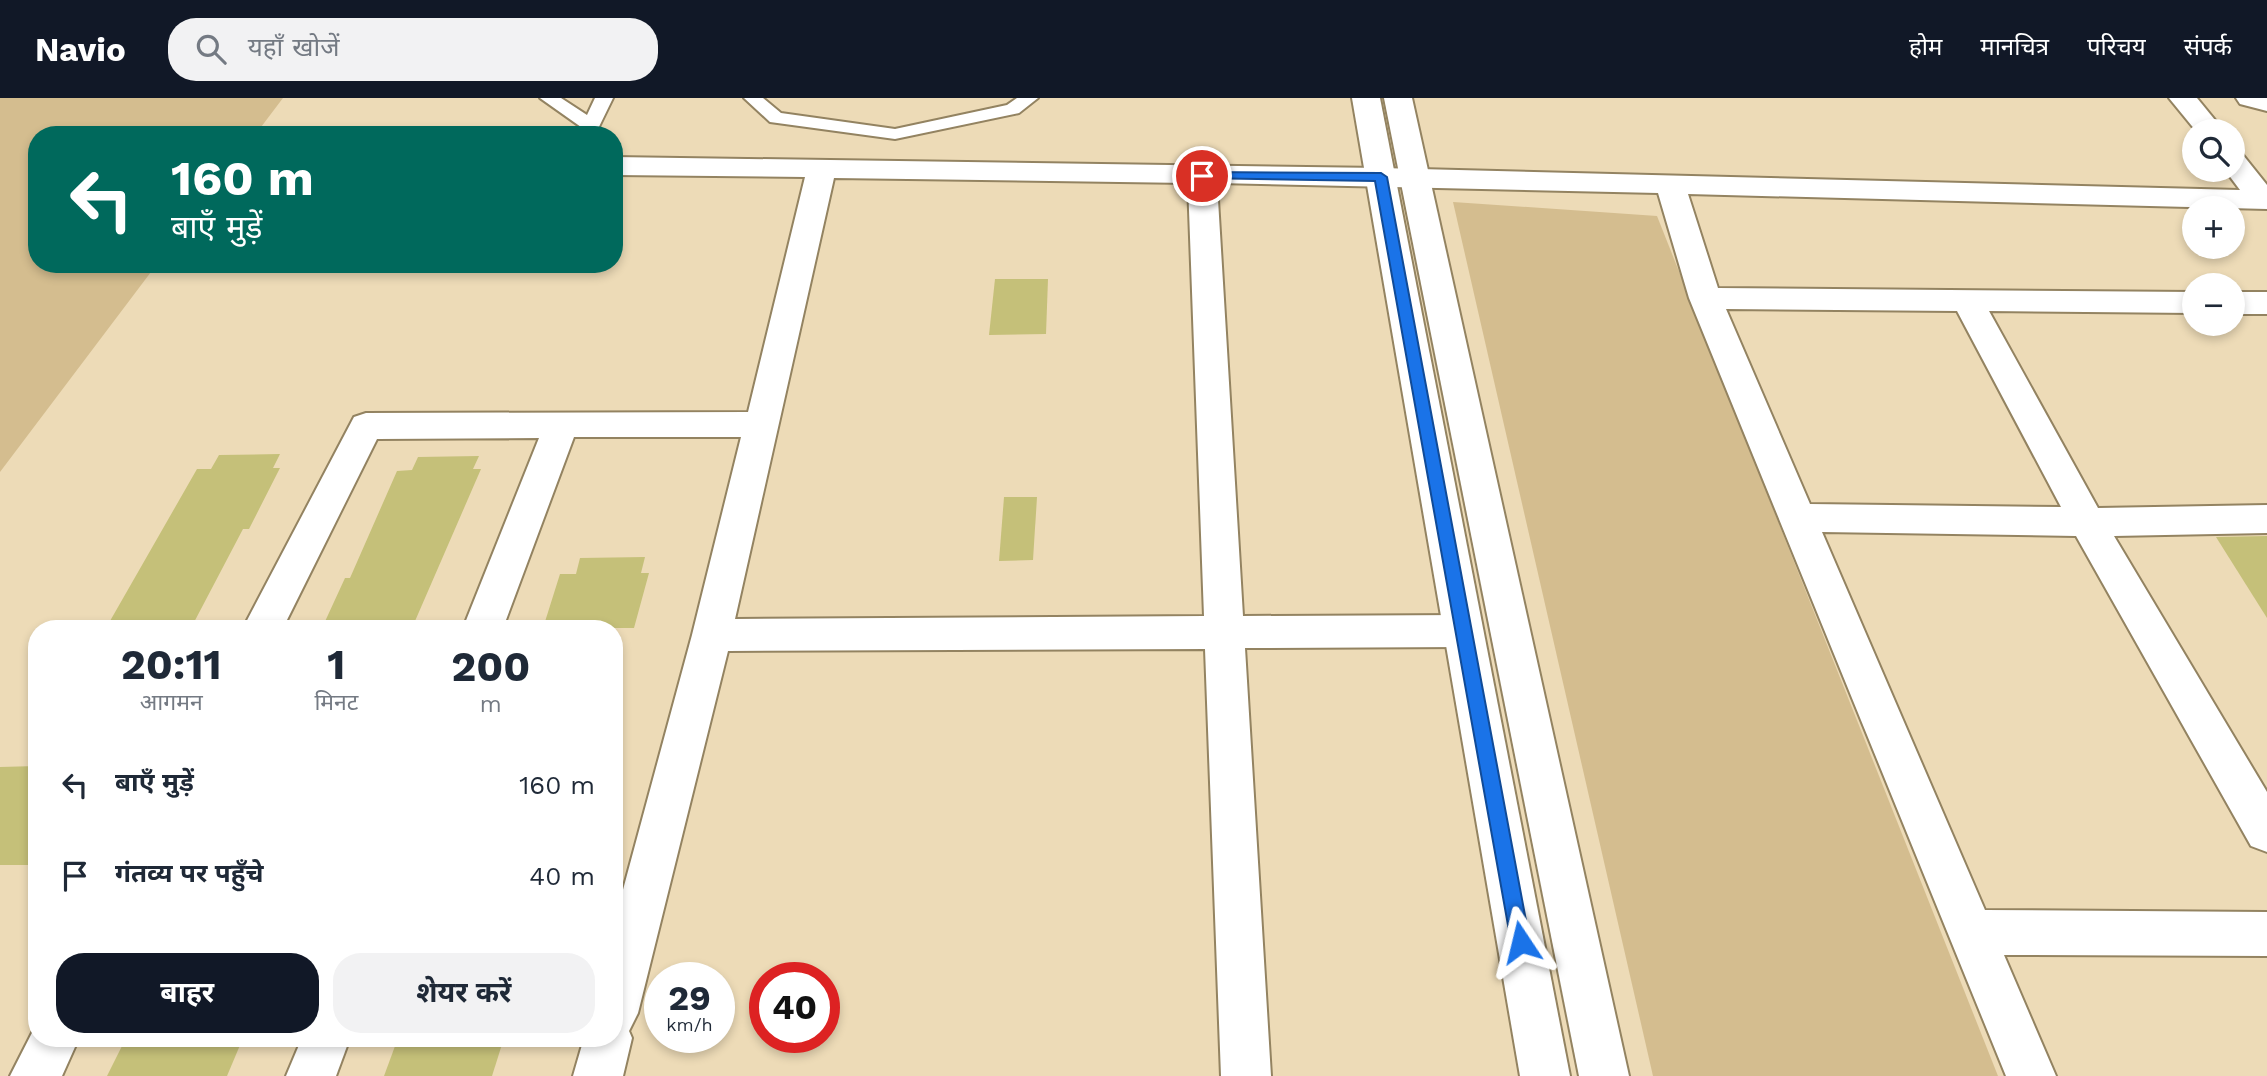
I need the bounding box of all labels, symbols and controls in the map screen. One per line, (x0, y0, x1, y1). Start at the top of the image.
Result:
search box (168, 18, 658, 81)
text: Navio (35, 30, 126, 69)
icon: search (192, 30, 230, 68)
text: यहाँ खोजें (248, 32, 339, 62)
text: होम (1909, 33, 1942, 61)
text: मानचित्र (1980, 33, 2049, 61)
text: परिचय (2087, 33, 2146, 61)
text: संपर्क (2184, 33, 2232, 61)
map controls (2182, 119, 2245, 336)
button: search (2182, 119, 2245, 182)
pin (1172, 146, 1232, 206)
text: 160 m (171, 149, 314, 207)
icon: left (56, 154, 147, 245)
icon: arrive (1183, 157, 1221, 195)
button: + (2182, 196, 2245, 259)
text: बाएँ मुड़ें (171, 208, 262, 246)
button: − (2182, 273, 2245, 336)
text: 20:11 (121, 640, 222, 689)
text: 1 (327, 640, 345, 689)
text: 200 (451, 642, 530, 691)
text: आगमन (140, 689, 203, 716)
text: मिनट (314, 689, 358, 716)
text: m (480, 691, 502, 718)
icon: left (56, 766, 94, 804)
text: बाएँ मुड़ें (115, 767, 194, 797)
text: 160 m (519, 770, 595, 800)
icon: arrive (56, 857, 94, 895)
text: गंतव्य पर पहुँचे (115, 858, 264, 888)
text: 40 m (529, 861, 595, 891)
position arrow (1484, 905, 1558, 979)
button: बाहर (56, 953, 319, 1033)
button: शेयर करें (333, 953, 595, 1033)
speed limit sign: 40 (749, 962, 840, 1053)
text: 29 (668, 977, 711, 1019)
text: km/h (666, 1014, 713, 1035)

